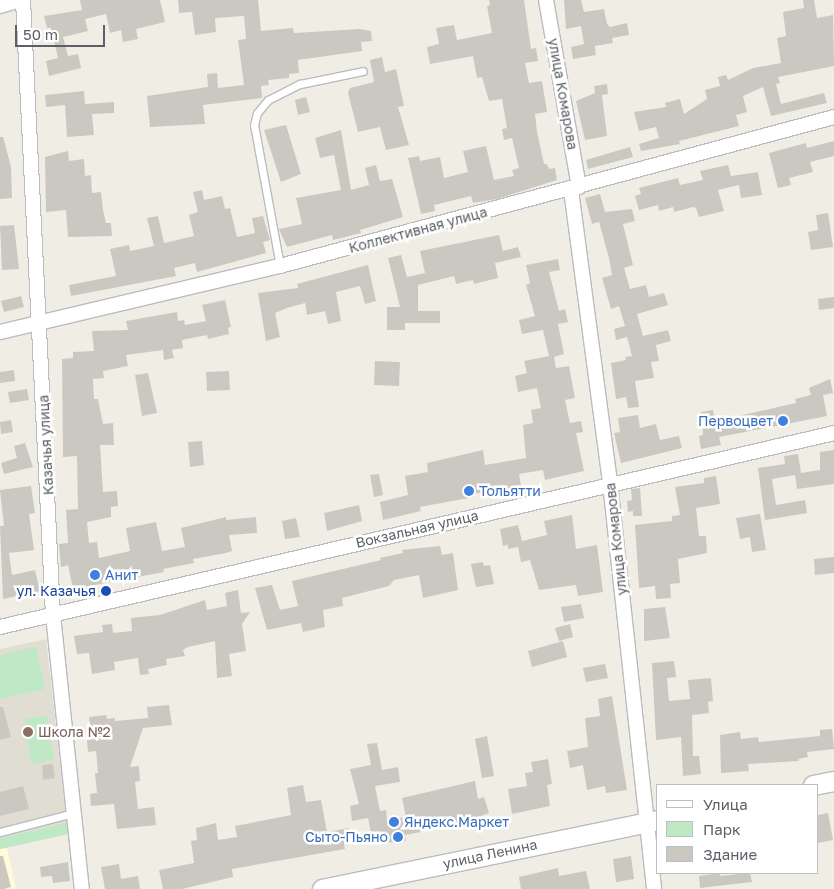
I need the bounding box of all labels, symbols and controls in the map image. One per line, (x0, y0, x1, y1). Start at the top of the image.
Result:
scale bar (18, 15, 108, 47)
text: 50 m (23, 25, 58, 43)
street label: улица Комарова (545, 37, 581, 151)
street label: Коллективная улица (347, 203, 489, 257)
street label: Казачья улица (35, 394, 57, 496)
place label: Первоцвет (698, 413, 773, 429)
marker: Первоцвет (777, 415, 789, 427)
street label: улица Комарова (602, 482, 630, 596)
place label: Тольятти (479, 483, 541, 499)
marker: Тольятти (463, 485, 475, 497)
street label: Вокзальная улица (354, 507, 480, 551)
place label: Анит (105, 567, 138, 583)
marker: Анит (89, 569, 101, 581)
place label: ул. Казачья (17, 583, 96, 599)
marker: ул. Казачья (100, 585, 112, 597)
place label: Школа №2 (38, 724, 111, 740)
marker: Школа №2 (22, 726, 34, 738)
legend (656, 784, 819, 874)
text: Улица (703, 795, 748, 813)
place label: Яндекс.Маркет (404, 814, 509, 830)
marker: Яндекс.Маркет (388, 816, 400, 828)
text: Парк (703, 820, 741, 838)
place label: Сыто-Пьяно (305, 829, 388, 845)
marker: Сыто-Пьяно (392, 831, 404, 843)
street label: улица Ленина (441, 836, 539, 872)
text: Здание (703, 845, 757, 863)

